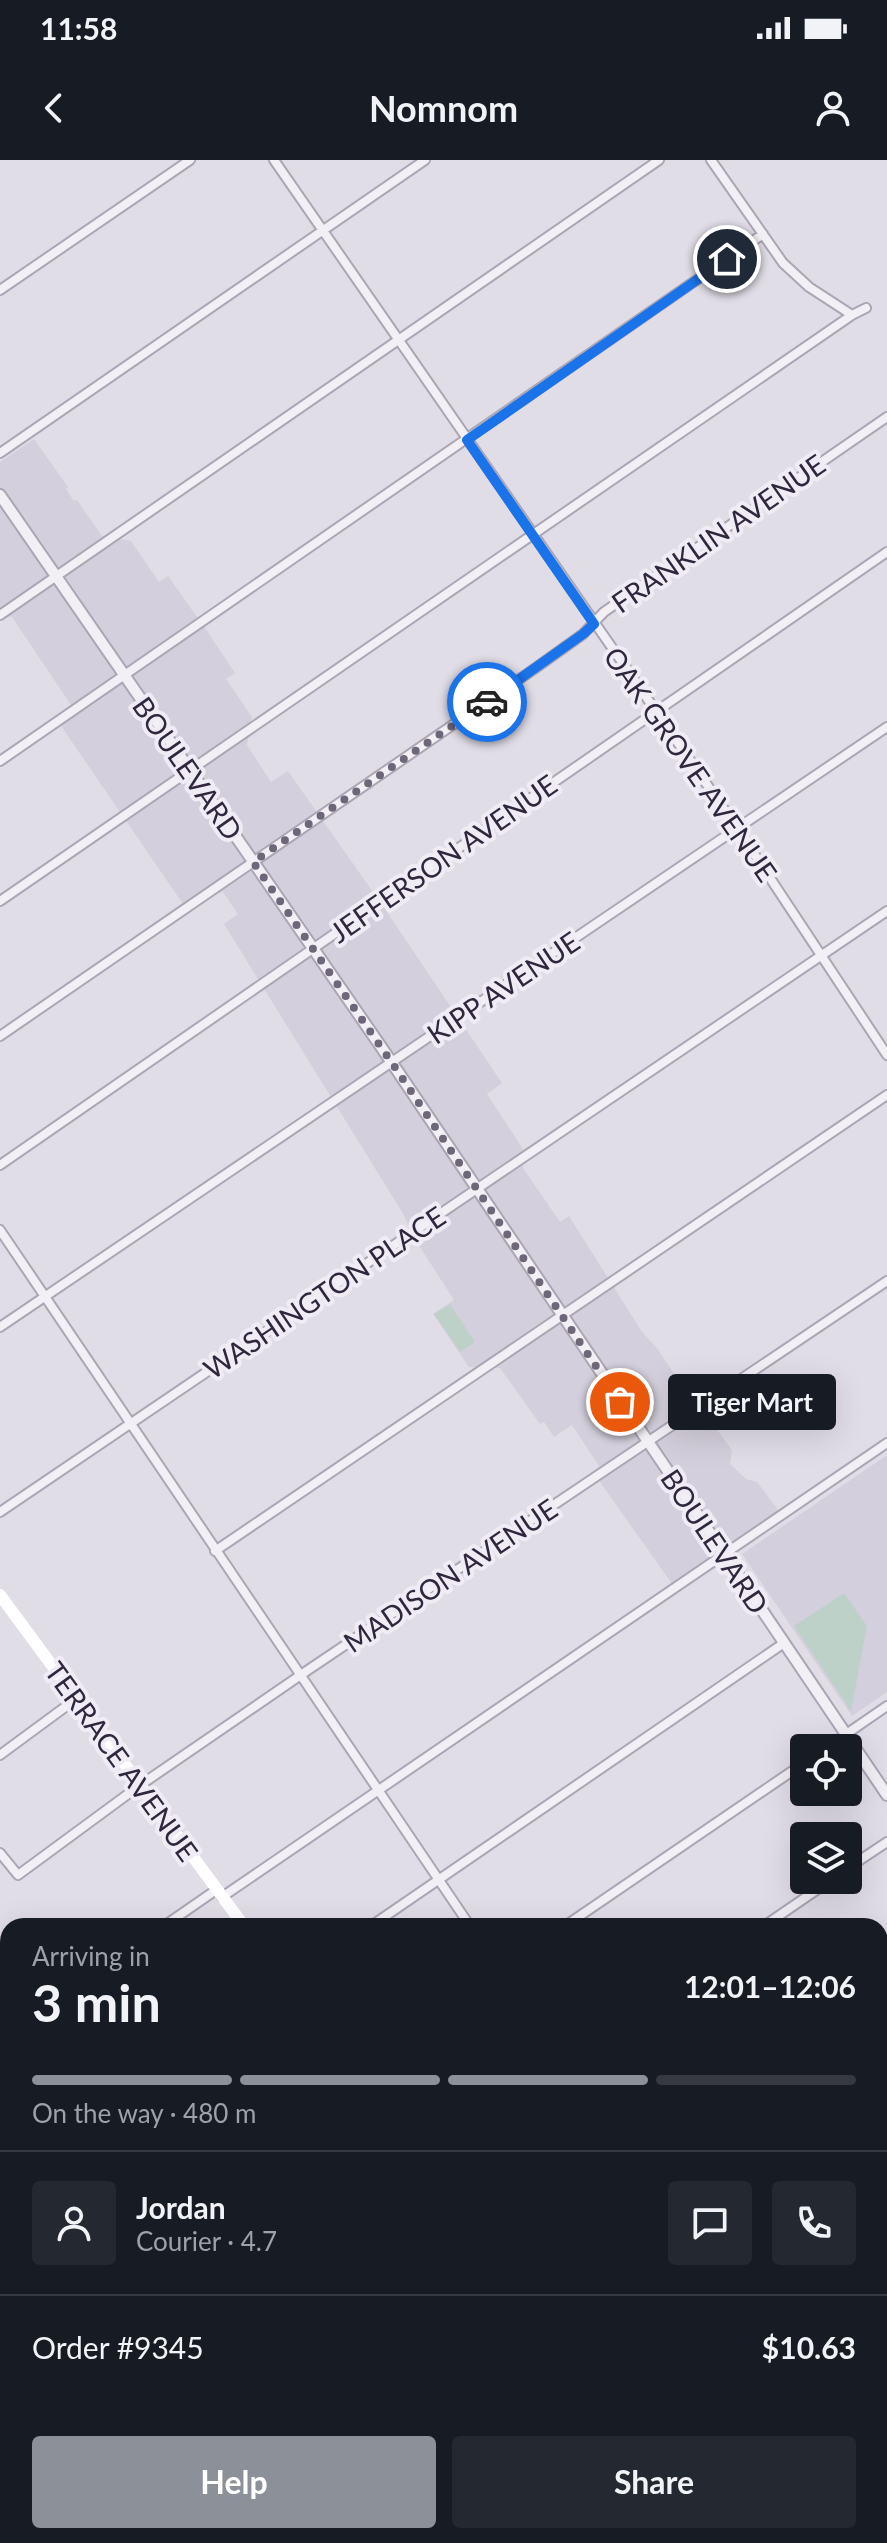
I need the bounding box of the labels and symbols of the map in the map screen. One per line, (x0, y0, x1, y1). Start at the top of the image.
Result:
pin (693, 225, 761, 293)
street label: FRANKLIN AVENUE (605, 447, 831, 619)
street label: OAK GROVE AVENUE (597, 640, 785, 888)
courier (447, 662, 527, 742)
street label: BOULEVARD (126, 690, 250, 846)
street label: JEFFERSON AVENUE (323, 767, 563, 949)
street label: KIPP AVENUE (420, 924, 586, 1050)
street label: WASHINGTON PLACE (197, 1198, 451, 1386)
pin (586, 1368, 654, 1436)
callout: Tiger Mart (668, 1374, 836, 1430)
street label: BOULEVARD (654, 1462, 776, 1620)
street label: MADISON AVENUE (337, 1491, 563, 1659)
street label: TERRACE AVENUE (38, 1655, 206, 1867)

